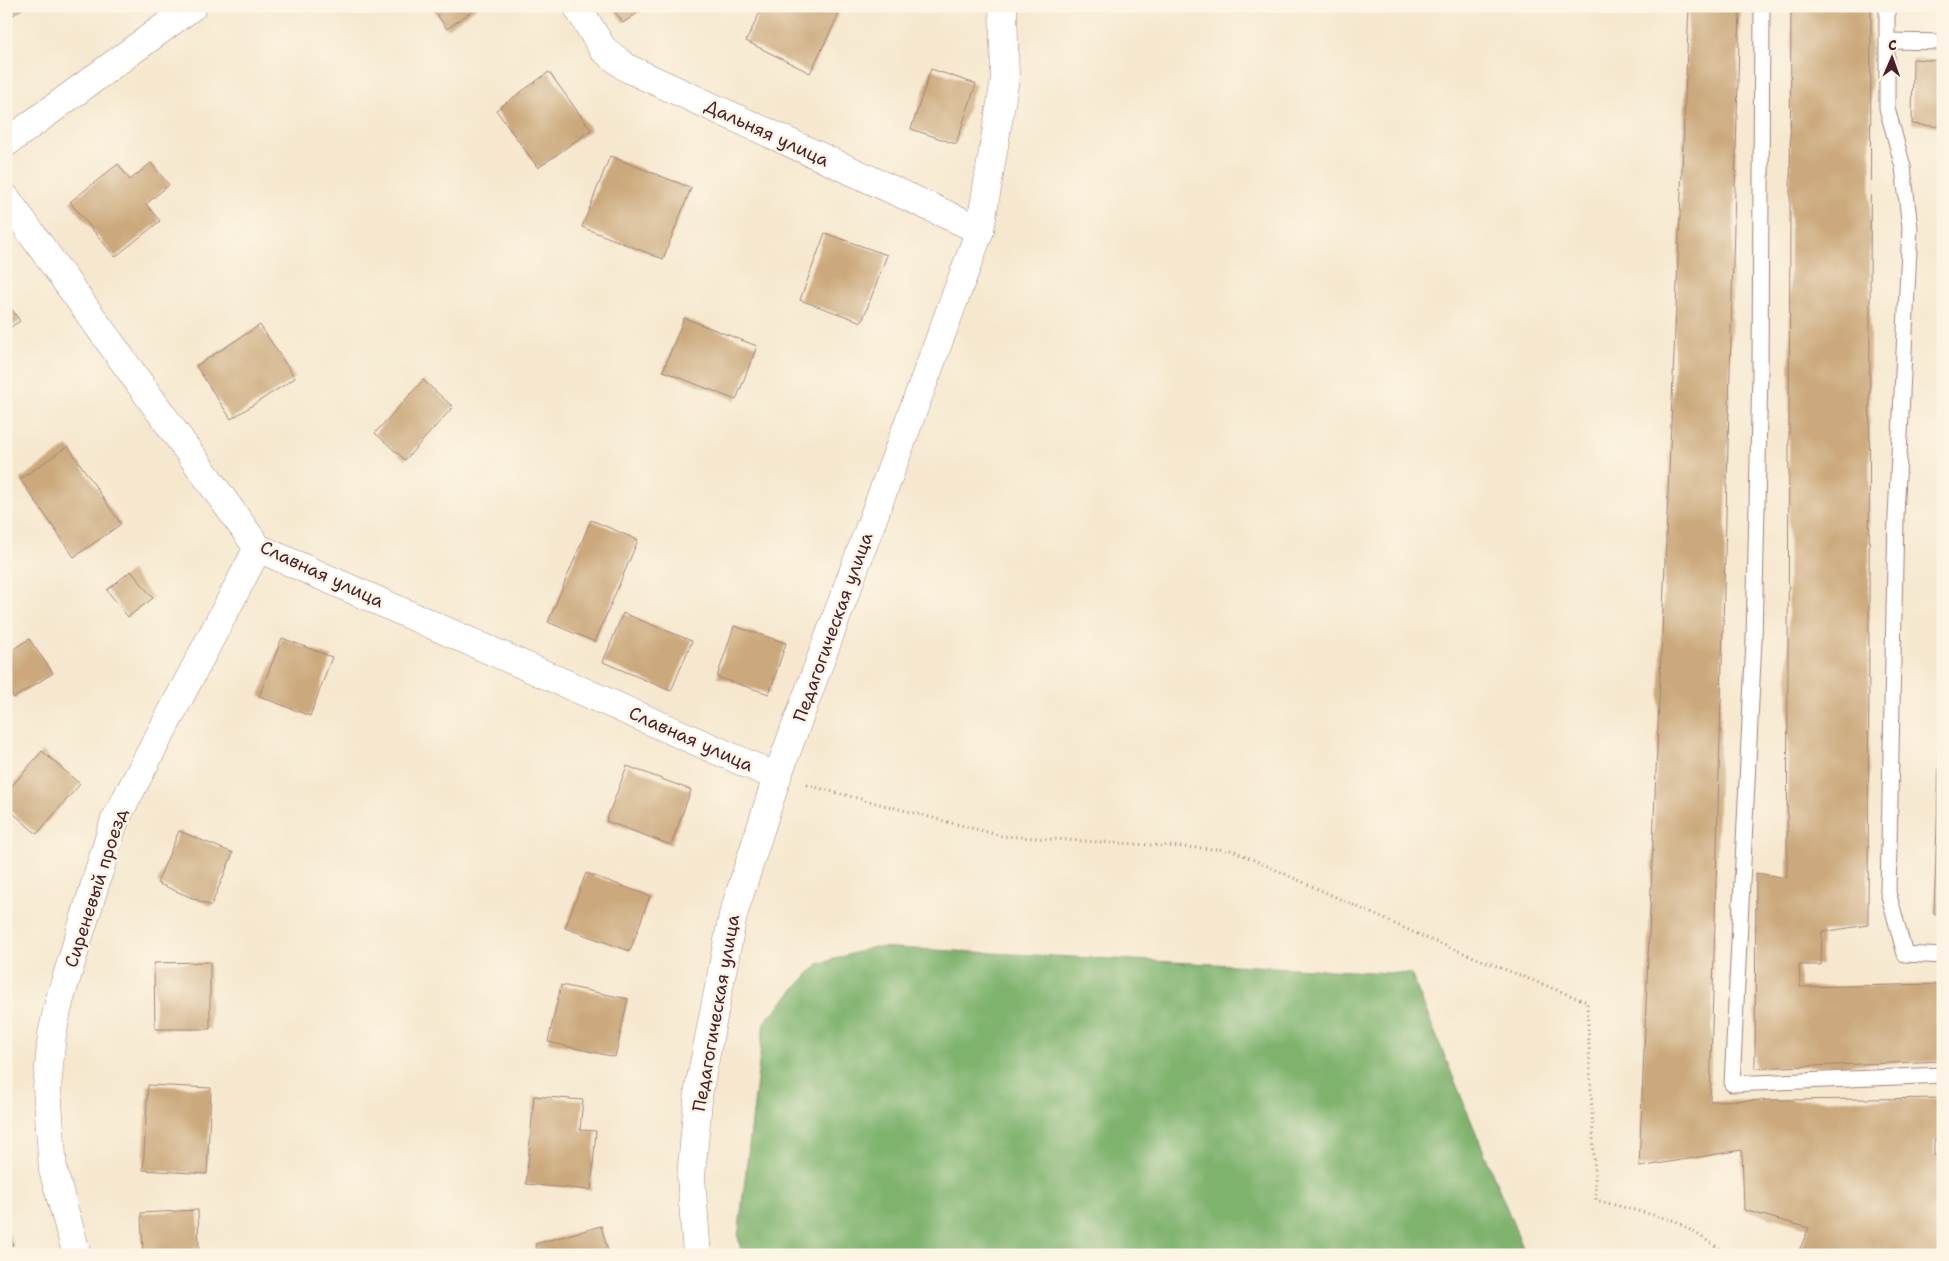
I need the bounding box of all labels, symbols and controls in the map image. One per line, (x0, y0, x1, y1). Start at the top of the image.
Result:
north arrow (1866, 32, 1916, 82)
text: С (1888, 36, 1897, 54)
street label: Дальняя улица (701, 94, 833, 172)
street label: Педагогическая улица (788, 529, 878, 725)
street label: Славная улица (256, 535, 388, 613)
street label: Славная улица (625, 701, 757, 777)
street label: Сиреневый проезд (59, 805, 133, 970)
street label: Педагогическая улица (687, 913, 745, 1113)

